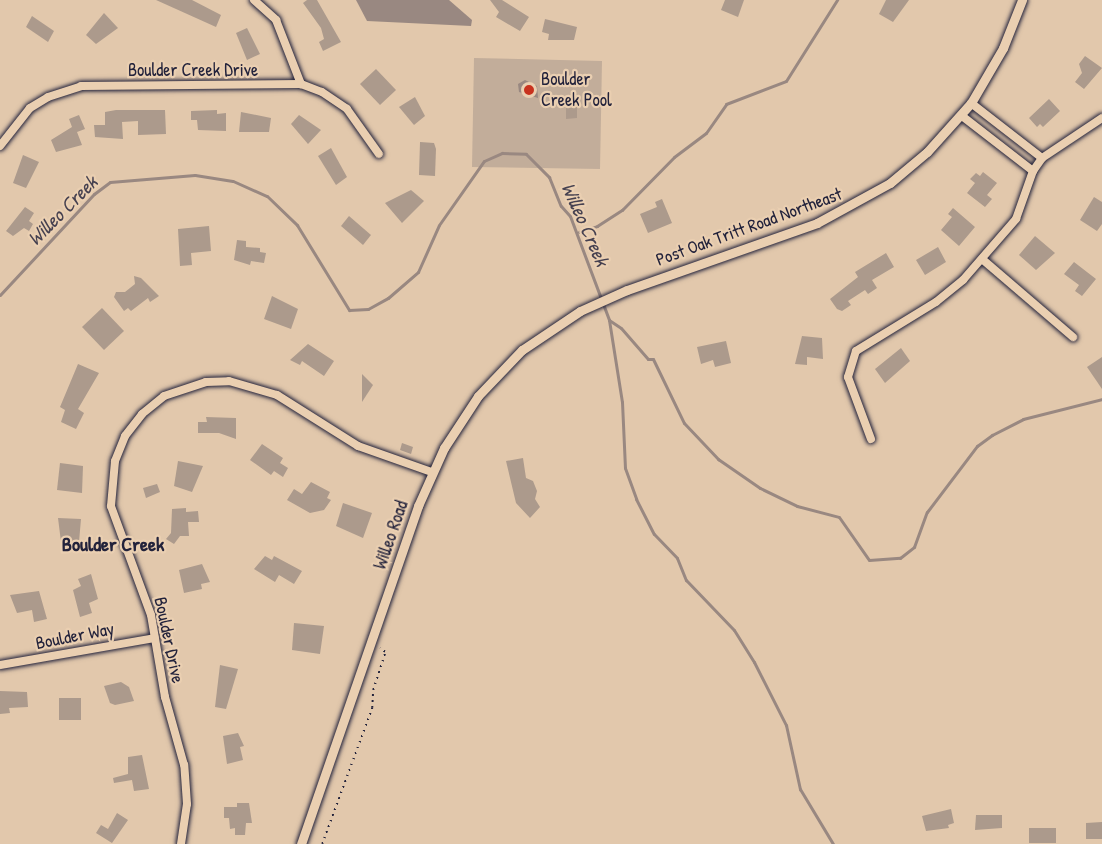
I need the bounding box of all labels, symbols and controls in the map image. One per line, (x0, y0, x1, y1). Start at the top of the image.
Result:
street label: Boulder Creek Drive (128, 59, 258, 81)
place label: Boulder Creek Pool (541, 69, 612, 112)
marker: Boulder Creek Pool (522, 83, 536, 97)
water label: Willeo Creek (22, 170, 102, 250)
water label: Willeo Creek (557, 179, 615, 269)
street label: Post Oak Tritt Road Northeast (653, 183, 845, 271)
street label: Willeo Road (369, 498, 413, 572)
district label: Boulder Creek (62, 531, 164, 555)
street label: Boulder Drive (149, 595, 189, 685)
street label: Boulder Way (34, 618, 116, 654)

